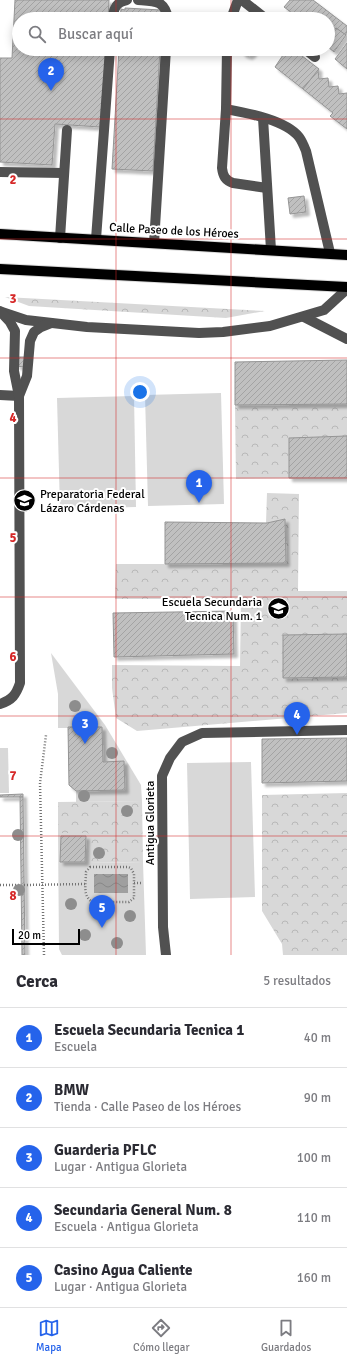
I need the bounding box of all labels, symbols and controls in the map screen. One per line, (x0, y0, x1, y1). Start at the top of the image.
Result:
search box (12, 12, 335, 56)
icon: search (26, 23, 48, 45)
text: Buscar aquí (58, 25, 133, 43)
pin: 2 (38, 58, 64, 91)
text: 2 (9, 172, 17, 188)
street label: Calle Paseo de los Héroes (109, 220, 239, 242)
text: 3 (9, 291, 17, 307)
your location (130, 382, 150, 402)
text: 4 (9, 410, 17, 426)
pin: 1 (186, 470, 212, 503)
place label: Preparatoria Federal Lázaro Cárdenas (40, 487, 145, 516)
school or university icon: Preparatoria Federal Lázaro Cárdenas (12, 488, 38, 514)
text: 5 (9, 530, 17, 546)
place label: Escuela Secundaria Tecnica Num. 1 (162, 595, 262, 624)
school or university icon: Escuela Secundaria Tecnica Num. 1 (265, 596, 291, 622)
text: 6 (9, 649, 17, 665)
pin: 4 (284, 702, 310, 735)
pin: 3 (72, 711, 98, 744)
text: 7 (9, 768, 17, 784)
street label: Antigua Glorieta (143, 781, 158, 865)
text: 8 (9, 888, 17, 904)
pin: 5 (89, 895, 115, 928)
scale bar (12, 927, 80, 946)
text: 20 m (18, 929, 41, 942)
text: Cerca (16, 971, 58, 992)
text: 5 resultados (263, 973, 331, 989)
text: Escuela Secundaria Tecnica 1 (54, 1021, 244, 1039)
text: 1 (25, 1030, 33, 1046)
text: 40 m (304, 1030, 331, 1046)
text: Escuela (54, 1039, 97, 1055)
text: BMW (54, 1081, 89, 1099)
text: 2 (25, 1090, 33, 1106)
text: 90 m (304, 1090, 331, 1106)
text: Tienda · Calle Paseo de los Héroes (54, 1099, 241, 1115)
text: Guarderia PFLC (54, 1141, 156, 1159)
text: 3 (25, 1150, 33, 1166)
text: 100 m (297, 1150, 331, 1166)
text: Lugar · Antigua Glorieta (54, 1159, 187, 1175)
text: Secundaria General Num. 8 (54, 1201, 232, 1219)
text: 4 (25, 1210, 33, 1226)
text: 110 m (297, 1210, 331, 1226)
text: Escuela · Antigua Glorieta (54, 1219, 199, 1235)
text: Casino Agua Caliente (54, 1261, 192, 1279)
text: 5 (25, 1270, 33, 1286)
text: 160 m (297, 1270, 331, 1286)
text: Lugar · Antigua Glorieta (54, 1279, 187, 1295)
tab: Mapa (36, 1317, 62, 1354)
tab: Cómo llegar (133, 1317, 189, 1354)
tab: Guardados (261, 1317, 311, 1354)

